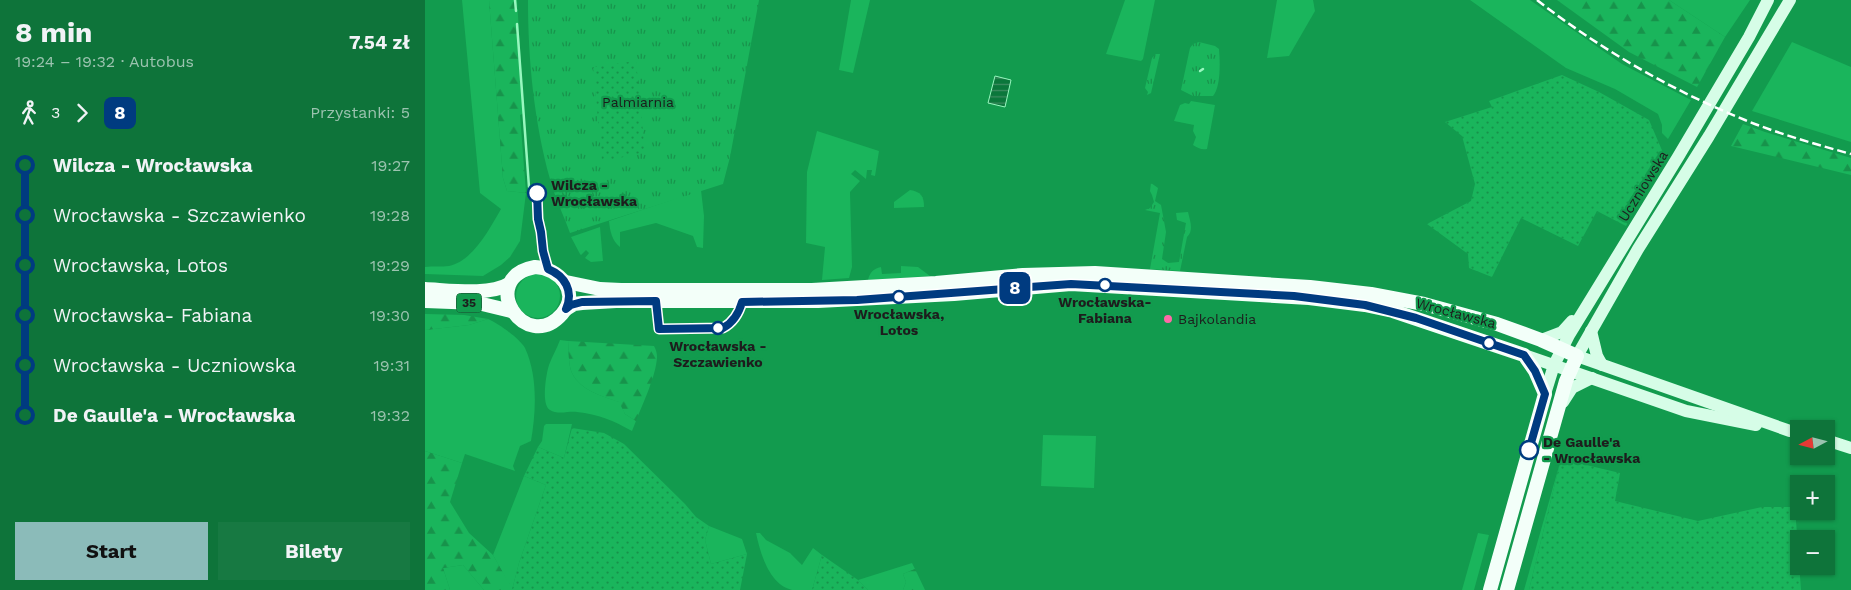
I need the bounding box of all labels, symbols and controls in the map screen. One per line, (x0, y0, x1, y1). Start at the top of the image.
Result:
text: 8 min (15, 16, 92, 49)
text: 7.54 zł (349, 31, 410, 54)
text: 19:24 – 19:32 · Autobus (15, 52, 194, 71)
park label: Palmiarnia (602, 94, 674, 110)
icon: walk (15, 99, 43, 127)
icon: forward (68, 99, 96, 127)
text: 8 (114, 102, 126, 123)
text: 3 (51, 103, 60, 122)
text: Przystanki: 5 (310, 103, 410, 122)
street label: Uczniowska (1615, 148, 1671, 224)
text: Wilcza - Wrocławska (53, 154, 253, 177)
text: 19:27 (371, 156, 410, 175)
place label: Wilcza - Wrocławska (551, 177, 638, 209)
marker: Wilcza - Wrocławska (527, 183, 547, 203)
text: Wrocławska - Szczawienko (53, 204, 306, 227)
text: 19:28 (370, 206, 410, 225)
text: Wrocławska, Lotos (53, 254, 228, 277)
text: 19:29 (370, 256, 410, 275)
line badge: 8 (999, 272, 1031, 304)
text: 8 (1009, 277, 1021, 298)
marker: Wrocławska- Fabiana (1098, 278, 1112, 292)
marker: Wrocławska, Lotos (892, 290, 906, 304)
road number: 35 (457, 294, 481, 312)
place label: Wrocławska- Fabiana (1058, 294, 1152, 326)
street label: Wrocławska (1414, 295, 1498, 331)
text: Wrocławska- Fabiana (53, 304, 252, 327)
text: 19:30 (370, 306, 410, 325)
place label: Wrocławska, Lotos (854, 306, 944, 338)
place label: Bajkolandia (1178, 311, 1256, 327)
marker: Bajkolandia (1162, 313, 1174, 325)
marker: Wrocławska - Szczawienko (711, 321, 725, 335)
unlabelled marker (1482, 336, 1496, 350)
place label: Wrocławska - Szczawienko (669, 338, 767, 370)
text: Wrocławska - Uczniowska (53, 354, 296, 377)
text: 19:31 (374, 356, 410, 375)
text: De Gaulle'a - Wrocławska (53, 404, 295, 427)
text: 19:32 (370, 406, 410, 425)
north arrow (1790, 420, 1835, 465)
map controls (1790, 420, 1835, 575)
place label: De Gaulle'a - Wrocławska (1543, 434, 1641, 466)
marker: De Gaulle'a - Wrocławska (1519, 440, 1539, 460)
button: + (1790, 475, 1835, 520)
button: Start (15, 522, 208, 580)
button: Bilety (218, 522, 410, 580)
button: − (1790, 530, 1835, 575)

